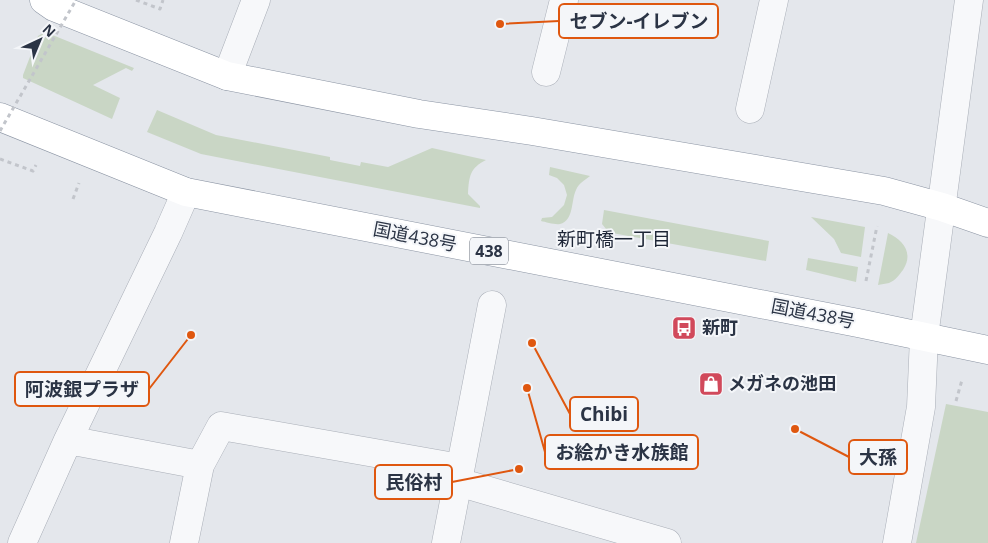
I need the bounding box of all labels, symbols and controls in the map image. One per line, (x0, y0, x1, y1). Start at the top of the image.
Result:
callout: セブン-イレブン (559, 4, 718, 38)
text: セブン-イレブン (569, 8, 709, 34)
north arrow (15, 15, 65, 65)
text: N (39, 19, 60, 41)
street label: 国道438号 (371, 216, 459, 256)
district label: 新町橋一丁目 (557, 226, 671, 252)
road number: 438 (470, 238, 508, 264)
street label: 国道438号 (769, 293, 857, 333)
bus stop icon: 新町 (671, 315, 697, 341)
place label: 新町 (702, 315, 738, 339)
shop icon: メガネの池田 (698, 371, 724, 397)
place label: メガネの池田 (728, 371, 836, 395)
callout: 阿波銀プラザ (15, 372, 149, 406)
text: 阿波銀プラザ (25, 376, 139, 402)
callout: Chibi (570, 397, 638, 431)
text: Chibi (580, 401, 628, 427)
callout: お絵かき水族館 (545, 435, 698, 469)
text: お絵かき水族館 (555, 439, 689, 465)
callout: 大孫 (849, 440, 907, 474)
text: 大孫 (859, 444, 897, 470)
callout: 民俗村 (375, 465, 452, 499)
text: 民俗村 (385, 469, 443, 495)

